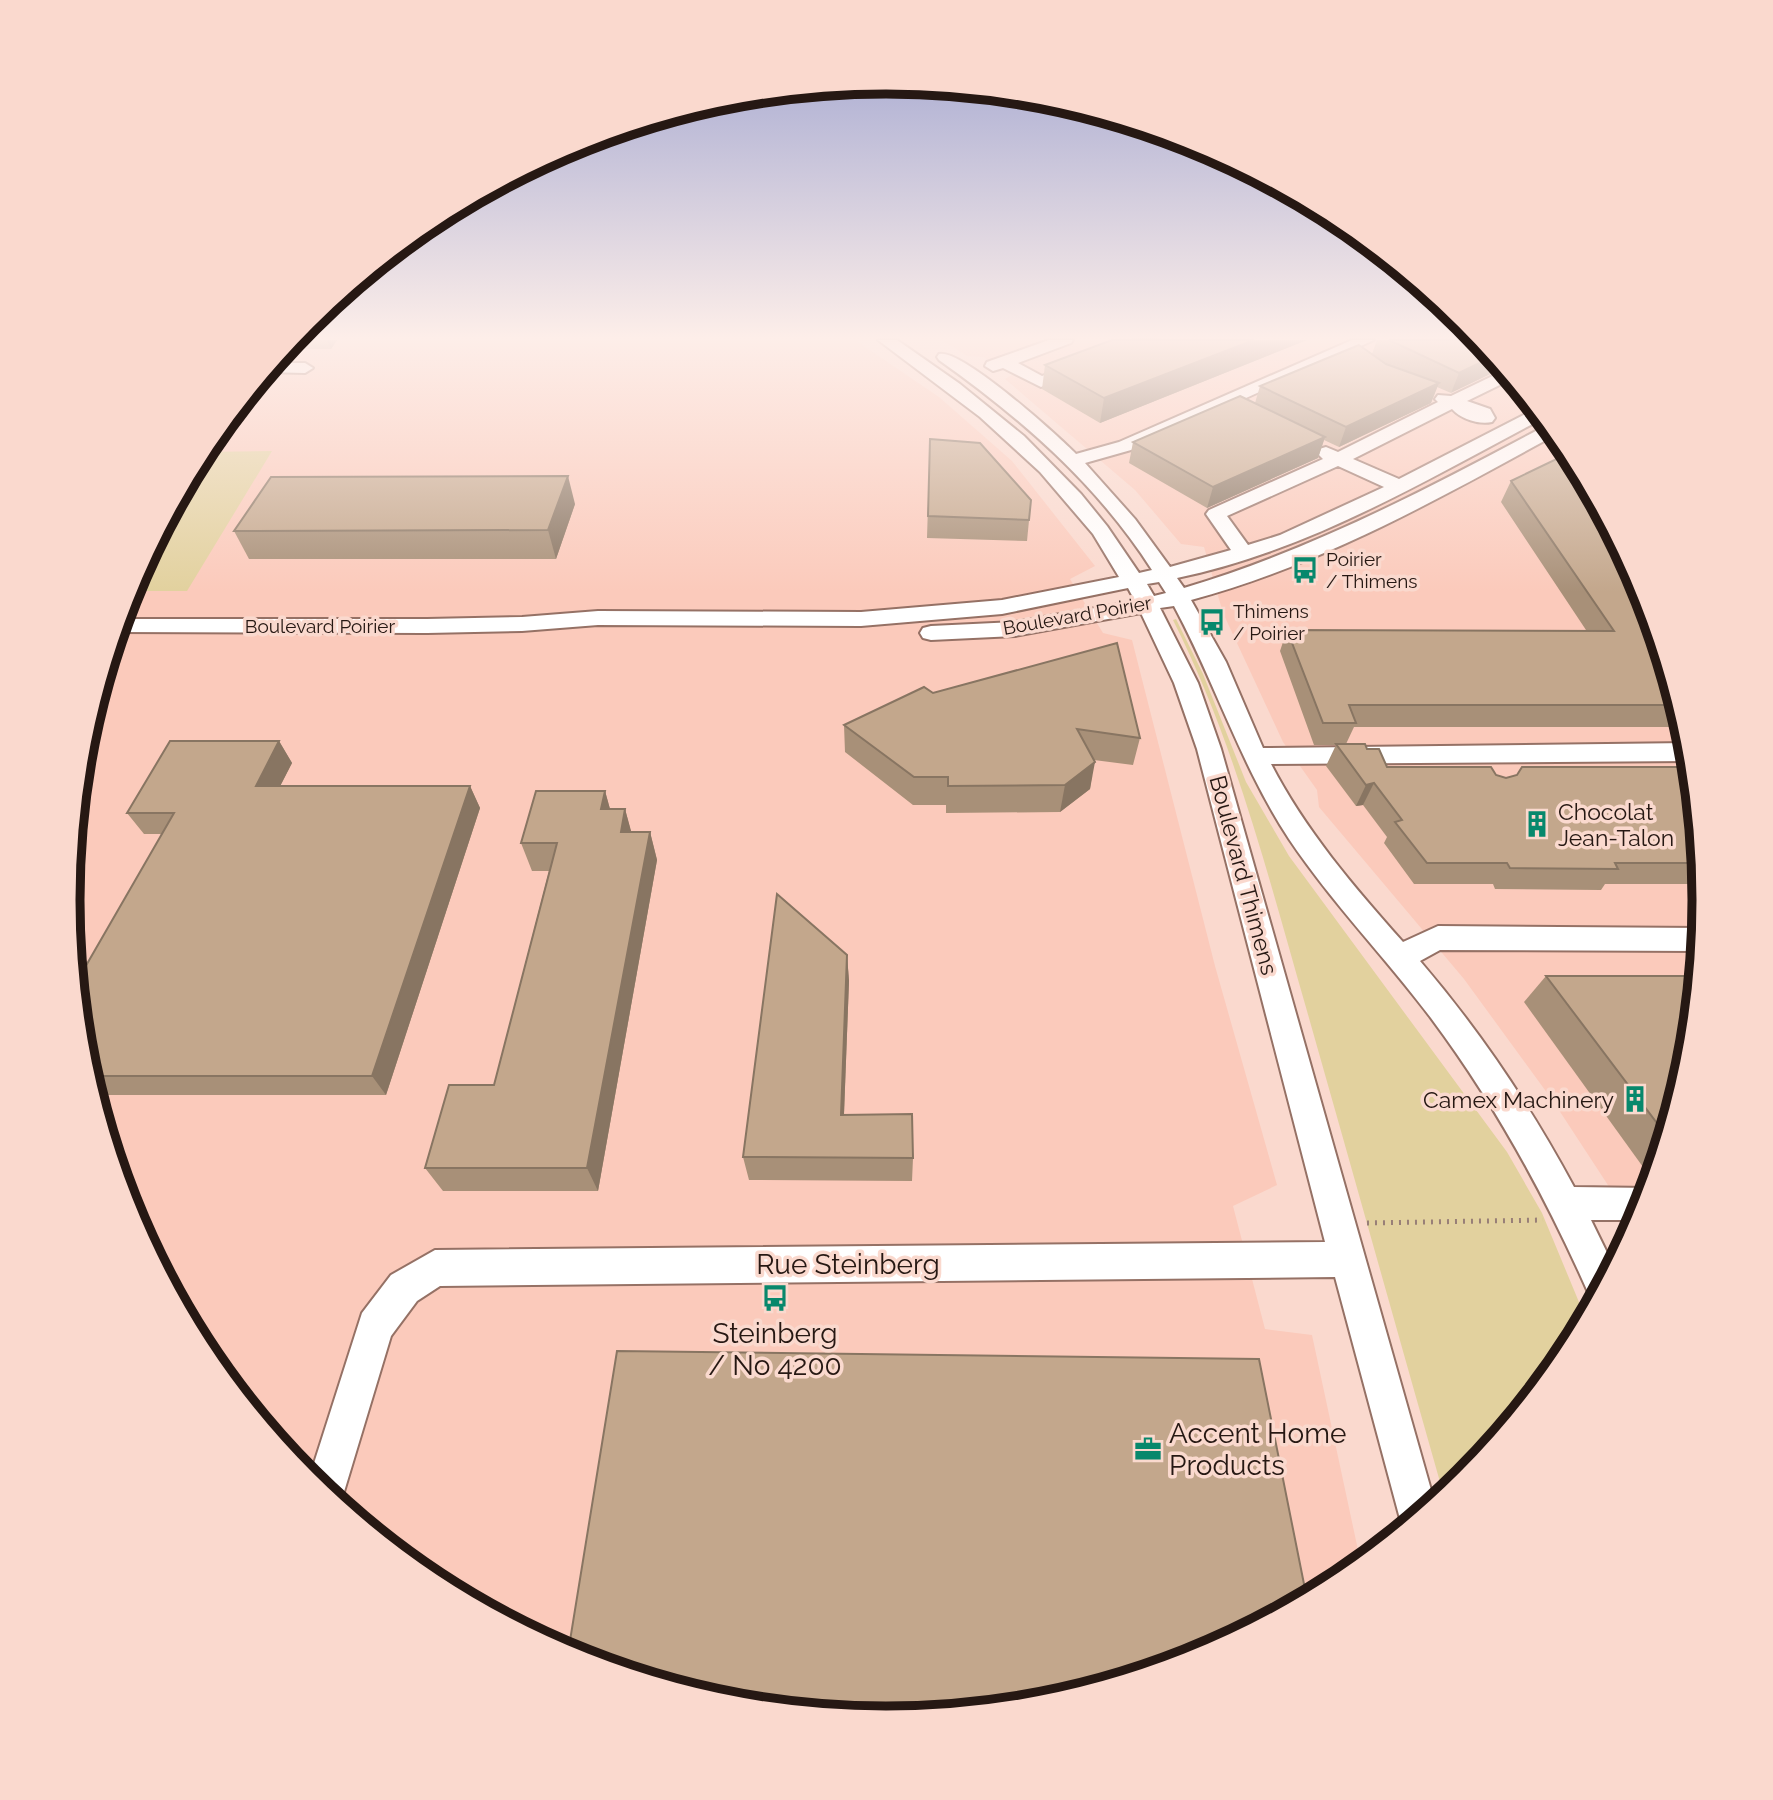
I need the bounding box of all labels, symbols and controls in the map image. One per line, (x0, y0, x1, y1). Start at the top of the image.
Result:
place label: Poirier / Thimens (1326, 548, 1417, 592)
bus stop icon: Poirier / Thimens (1290, 555, 1320, 585)
street label: Boulevard Poirier (1001, 591, 1153, 639)
place label: Thimens / Poirier (1233, 600, 1309, 644)
bus stop icon: Thimens / Poirier (1197, 607, 1227, 637)
street label: Boulevard Poirier (245, 615, 395, 637)
street label: Boulevard Thimens (1204, 772, 1284, 978)
place label: Chocolat Jean-Talon (1558, 798, 1674, 851)
building icon: Chocolat Jean-Talon (1522, 809, 1552, 839)
building icon: Camex Machinery (1620, 1084, 1650, 1114)
place label: Camex Machinery (1423, 1086, 1614, 1113)
street label: Rue Steinberg (756, 1248, 940, 1281)
bus stop icon: Steinberg / No 4200 (760, 1283, 790, 1313)
place label: Steinberg / No 4200 (708, 1317, 842, 1382)
place label: Accent Home Products (1169, 1417, 1346, 1482)
office icon: Accent Home Products (1133, 1434, 1163, 1464)

